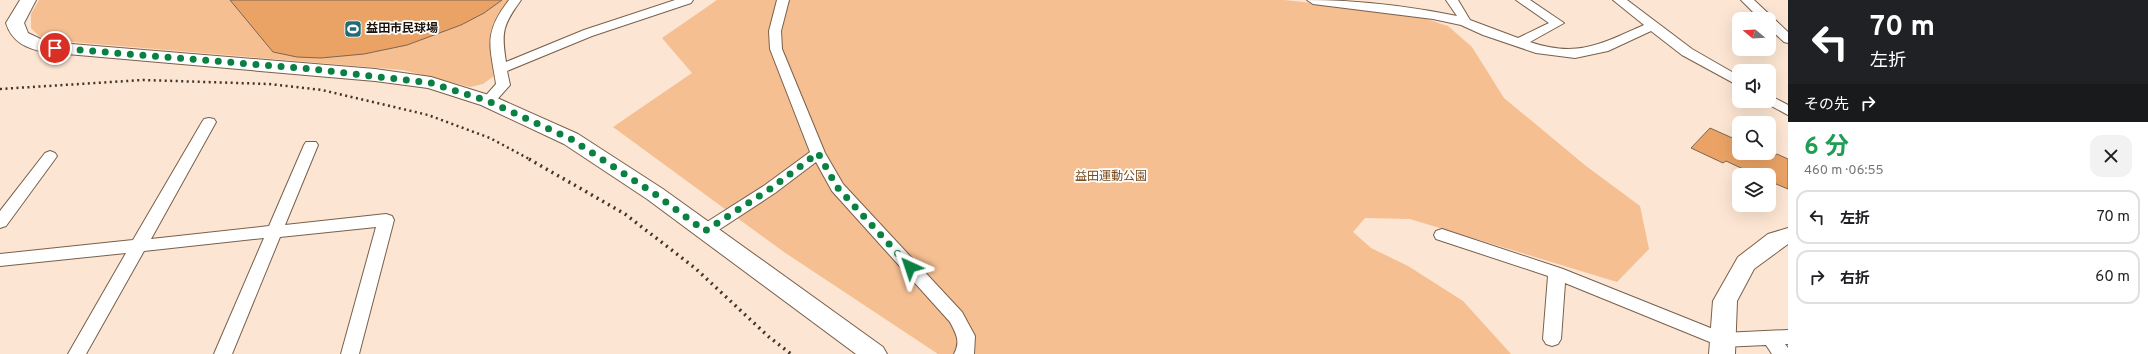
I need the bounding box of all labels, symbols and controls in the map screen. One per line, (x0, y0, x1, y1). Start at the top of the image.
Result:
text: 70 m (1870, 10, 1935, 46)
north arrow (1732, 12, 1776, 56)
map controls (1732, 12, 1776, 212)
icon: left (1804, 16, 1856, 68)
sports icon: 益田市民球場 (343, 19, 363, 39)
place label: 益田市民球場 (366, 21, 438, 37)
pin (38, 31, 72, 65)
icon: arrive (44, 37, 66, 59)
text: 左折 (1870, 50, 1906, 73)
button: sound (1732, 64, 1776, 108)
icon: right (1857, 92, 1879, 114)
text: その先 (1804, 96, 1849, 115)
button: search (1732, 116, 1776, 160)
text: 6 分 (1804, 133, 1849, 163)
button: close (2090, 135, 2132, 177)
text: 460 m · 06:55 (1804, 163, 1884, 179)
button: layers (1732, 168, 1776, 212)
park label: 益田運動公園 (1075, 169, 1147, 185)
icon: left (1806, 206, 1828, 228)
text: 70 m (2097, 208, 2130, 227)
text: 左折 (1840, 210, 1870, 229)
position arrow (889, 246, 931, 288)
icon: right (1806, 266, 1828, 288)
text: 60 m (2095, 268, 2130, 287)
text: 右折 (1840, 270, 1870, 289)

